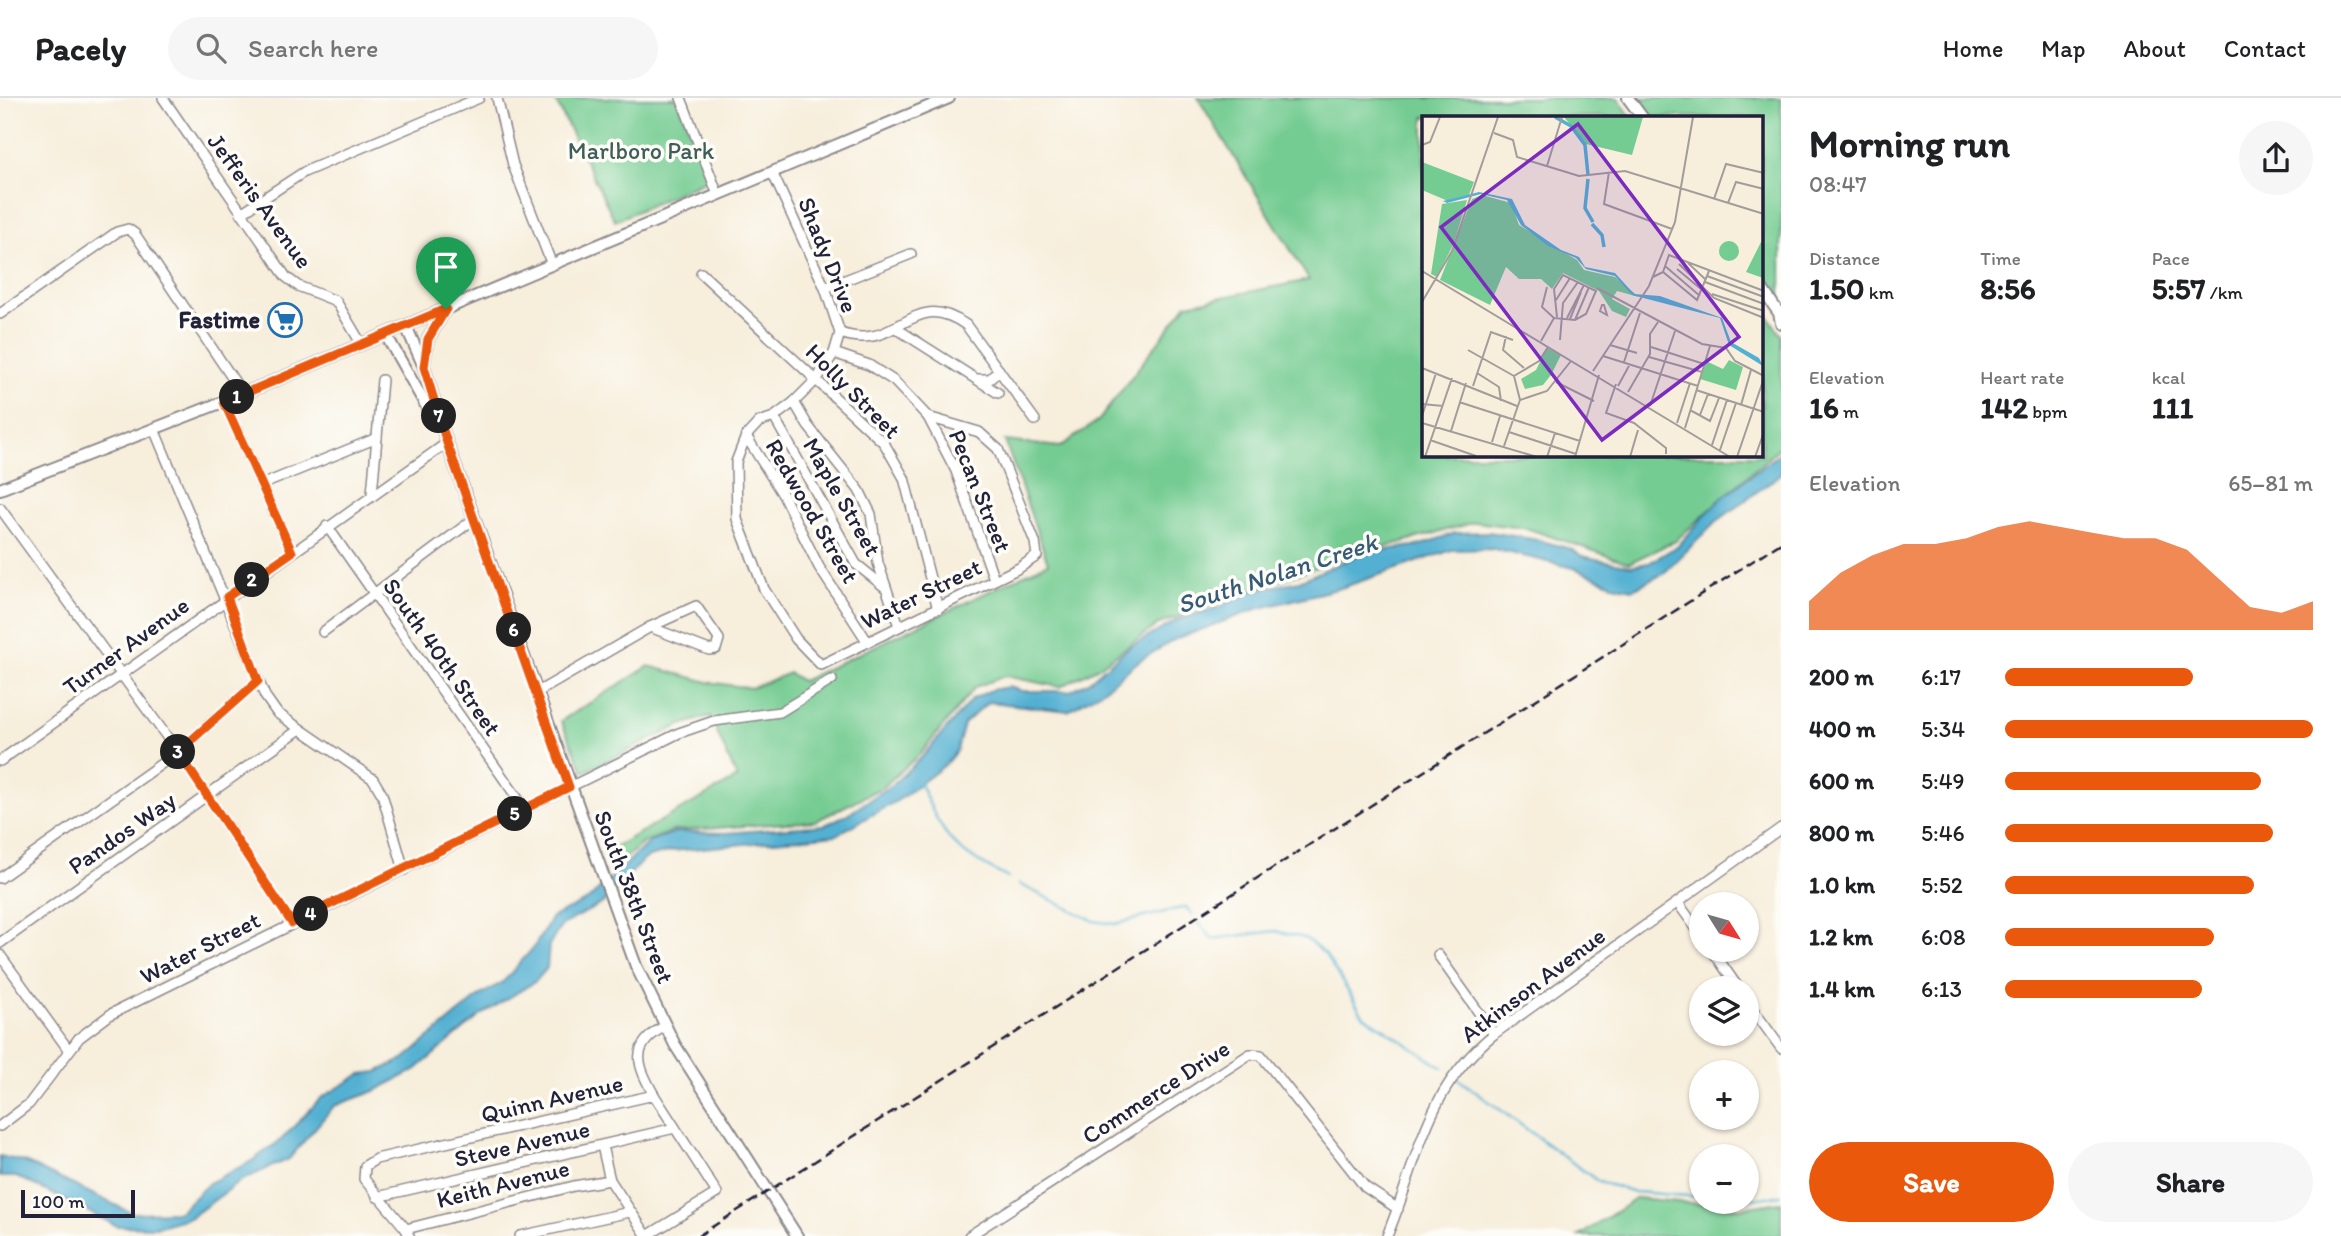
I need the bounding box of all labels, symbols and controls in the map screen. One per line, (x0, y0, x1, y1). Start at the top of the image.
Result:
search box (168, 17, 658, 80)
text: Pacely (35, 29, 126, 68)
icon: search (192, 29, 230, 67)
text: Search here (248, 32, 378, 64)
text: Home (1943, 34, 2003, 63)
text: Map (2041, 34, 2085, 63)
text: About (2123, 34, 2186, 63)
text: Contact (2224, 34, 2306, 63)
inset map (1422, 116, 1764, 457)
text: Morning run (1809, 121, 2010, 167)
button: share (2239, 121, 2313, 195)
street label: Jefferis Avenue (202, 127, 319, 274)
park label: Marlboro Park (568, 136, 715, 165)
text: 08:47 (1809, 170, 1867, 198)
street label: Shady Drive (792, 193, 865, 317)
pin (416, 237, 476, 309)
text: Distance (1809, 247, 1880, 270)
text: Time (1980, 247, 2021, 270)
text: Pace (2152, 247, 2190, 270)
icon: arrive (427, 248, 465, 286)
text: 1.50 (1809, 270, 1865, 307)
text: 8:56 (1980, 270, 2036, 307)
text: 5:57 (2152, 270, 2205, 307)
text: km (1865, 281, 1894, 304)
text: /km (2205, 281, 2243, 304)
supermarket icon: Fastime (266, 301, 304, 339)
place label: Fastime (178, 305, 260, 334)
street label: Holly Street (800, 337, 907, 444)
text: Elevation (1809, 366, 1885, 389)
text: Heart rate (1980, 366, 2064, 389)
text: kcal (2152, 366, 2185, 389)
pin: 1 (219, 380, 254, 414)
text: 1 (232, 385, 241, 408)
text: 16 (1809, 389, 1839, 426)
text: 142 (1980, 389, 2028, 426)
text: 111 (2152, 389, 2193, 426)
pin: 7 (422, 398, 457, 434)
text: m (1839, 400, 1859, 423)
text: bpm (2028, 400, 2068, 423)
text: 7 (434, 404, 443, 427)
street label: Pecan Street (943, 425, 1018, 556)
street label: Maple Street (797, 432, 888, 561)
street label: Redwood Street (759, 433, 865, 588)
text: Elevation (1809, 469, 1900, 497)
text: 65–81 m (2228, 469, 2313, 497)
water label: South Nolan Creek (1173, 525, 1382, 620)
street label: Water Street (856, 552, 986, 635)
pin: 2 (234, 562, 270, 598)
text: 2 (247, 568, 257, 591)
street label: South 40th Street (377, 572, 508, 741)
street label: Turner Avenue (57, 590, 194, 701)
pin: 6 (496, 612, 532, 648)
text: 6 (508, 618, 519, 641)
text: 200 m (1809, 663, 1874, 691)
text: 6:17 (1921, 663, 1961, 691)
text: 400 m (1809, 715, 1876, 743)
text: 5:34 (1921, 715, 1965, 743)
pin: 3 (160, 734, 196, 770)
text: 3 (172, 740, 183, 763)
text: 600 m (1809, 767, 1874, 795)
text: 5:49 (1921, 767, 1965, 795)
street label: Pandos Way (62, 785, 181, 880)
pin: 5 (498, 796, 532, 832)
text: 5 (510, 802, 519, 825)
street label: South 38th Street (588, 806, 681, 987)
text: 800 m (1809, 819, 1874, 847)
text: 5:46 (1921, 819, 1965, 847)
text: 1.0 km (1809, 871, 1875, 899)
text: 5:52 (1921, 871, 1963, 899)
north arrow (1689, 892, 1759, 962)
map controls (1689, 892, 1759, 1214)
pin: 4 (294, 896, 328, 932)
text: 4 (305, 902, 316, 925)
street label: Water Street (135, 905, 265, 990)
street label: Atkinson Avenue (1455, 921, 1611, 1048)
text: 1.2 km (1809, 923, 1873, 951)
text: 6:08 (1921, 923, 1966, 951)
text: 1.4 km (1809, 975, 1875, 1003)
text: 6:13 (1921, 975, 1962, 1003)
button: layers (1689, 976, 1759, 1046)
street label: Commerce Drive (1077, 1033, 1235, 1150)
button: + (1689, 1060, 1759, 1130)
street label: Quinn Avenue (478, 1068, 626, 1129)
street label: Steve Avenue (451, 1114, 592, 1173)
button: Save (1809, 1142, 2054, 1222)
button: Share (2068, 1142, 2313, 1222)
button: − (1689, 1144, 1759, 1214)
street label: Keith Avenue (434, 1153, 572, 1214)
scale bar (21, 1187, 135, 1219)
text: 100 m (32, 1190, 84, 1213)

